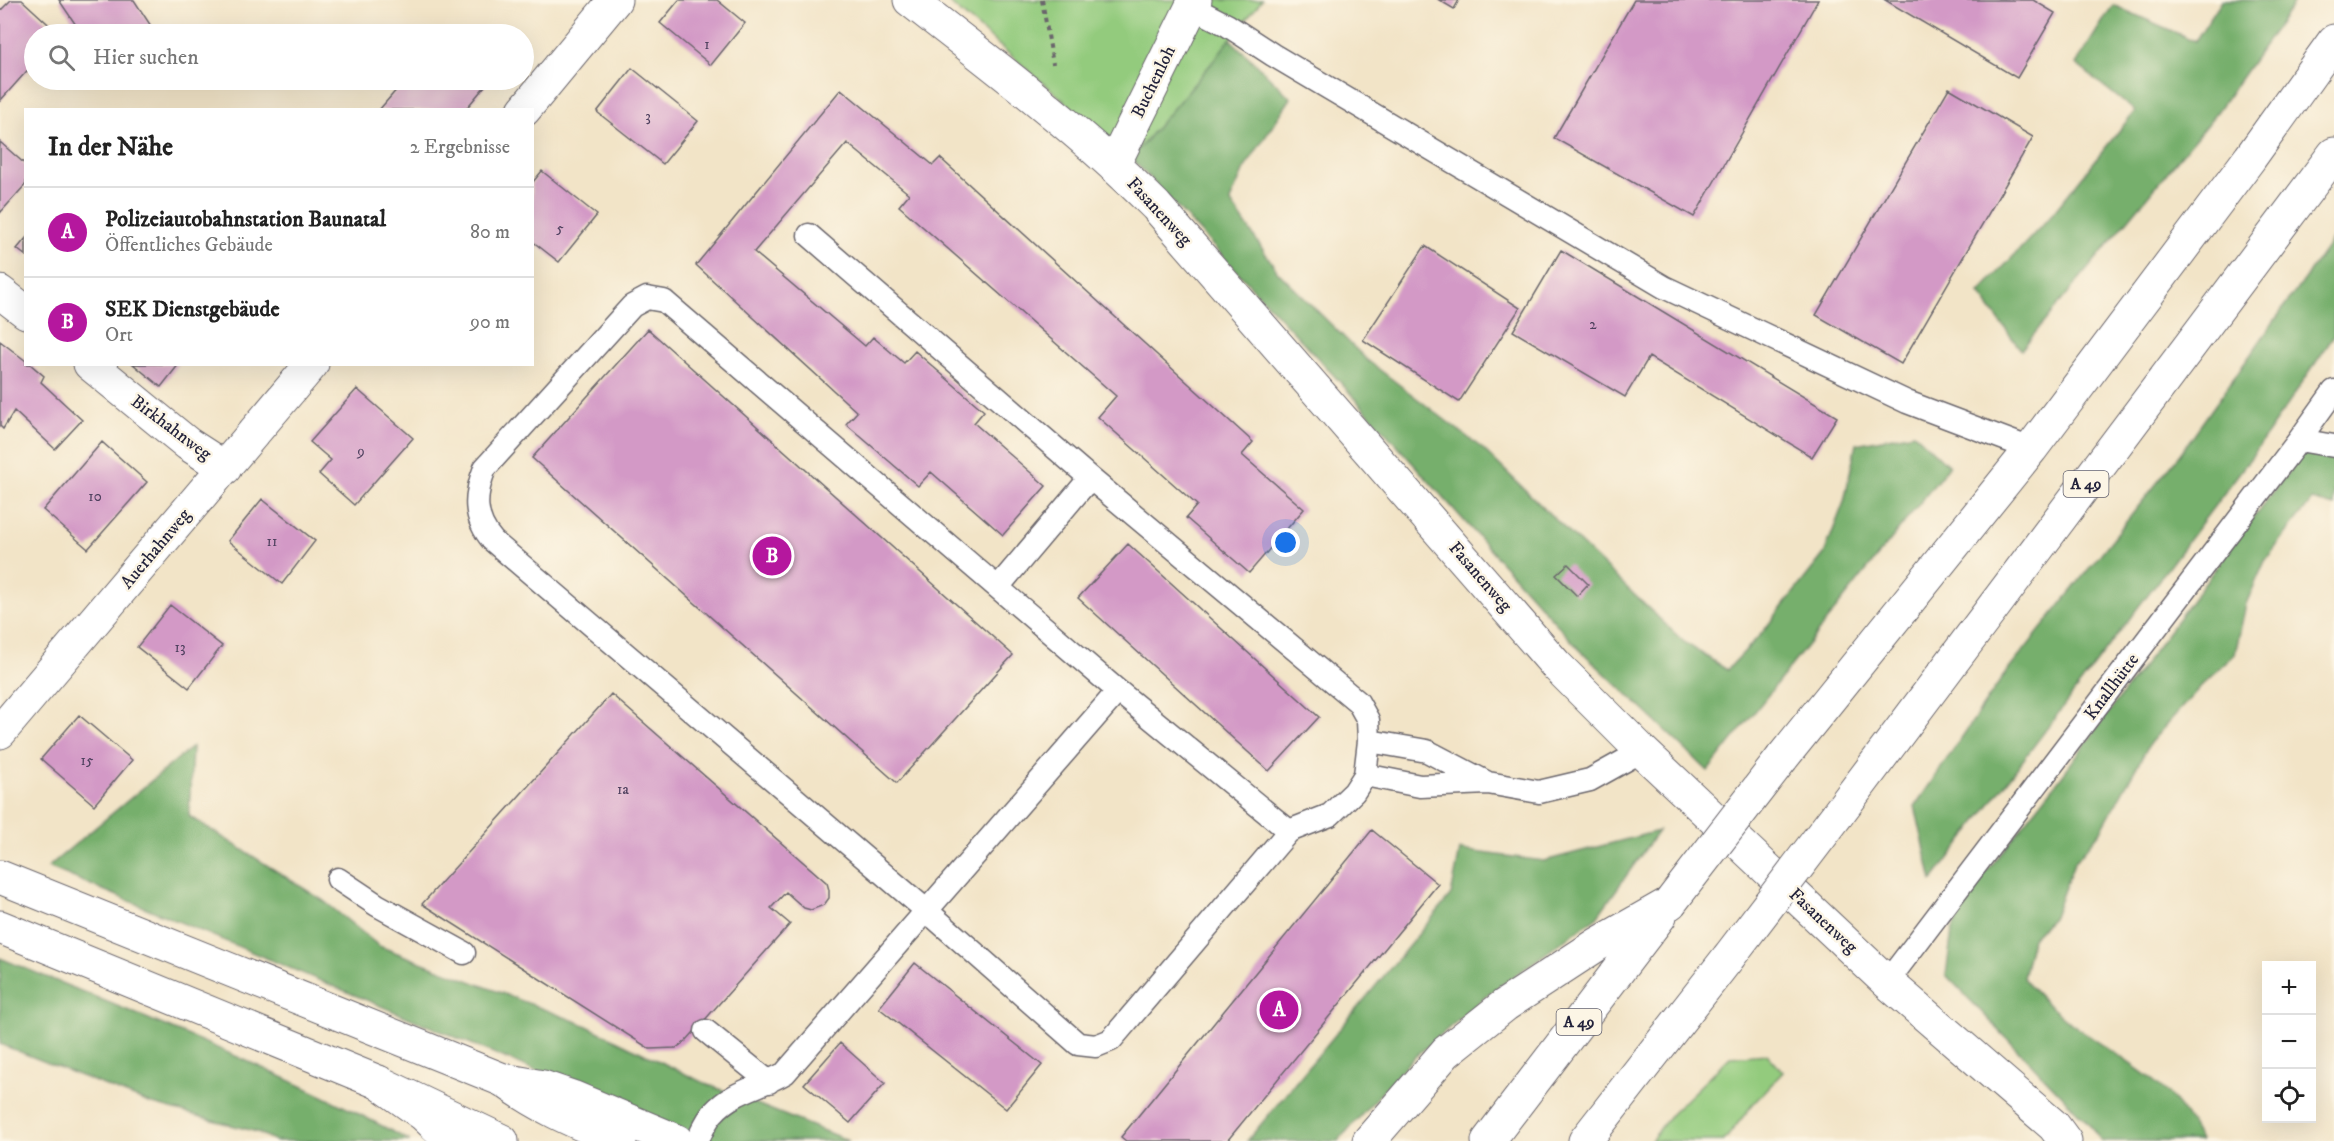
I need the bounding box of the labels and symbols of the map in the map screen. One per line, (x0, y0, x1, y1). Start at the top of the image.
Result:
house number: 1 (704, 35, 710, 54)
street label: Buchenloh (1127, 42, 1181, 122)
house number: 3 (645, 107, 651, 126)
street label: Fasanenweg (1122, 173, 1196, 251)
house number: 5 (556, 219, 564, 238)
house number: 2 (1589, 315, 1597, 334)
street label: Birkhahnweg (126, 391, 216, 466)
house number: 9 (356, 442, 365, 461)
road number: A 49 (2064, 471, 2108, 497)
house number: 10 (88, 487, 102, 506)
street label: Auerhahnweg (116, 504, 196, 594)
your location (1271, 528, 1300, 557)
house number: 11 (266, 532, 278, 551)
pin: B (752, 534, 792, 578)
street label: Fasanenweg (1444, 537, 1517, 617)
house number: 13 (174, 638, 186, 657)
street label: Knallhütte (2080, 649, 2144, 725)
house number: 15 (81, 751, 94, 770)
house number: 1a (617, 780, 630, 799)
street label: Fasanenweg (1784, 884, 1862, 958)
pin: A (1260, 988, 1298, 1032)
road number: A 49 (1556, 1009, 1602, 1035)

